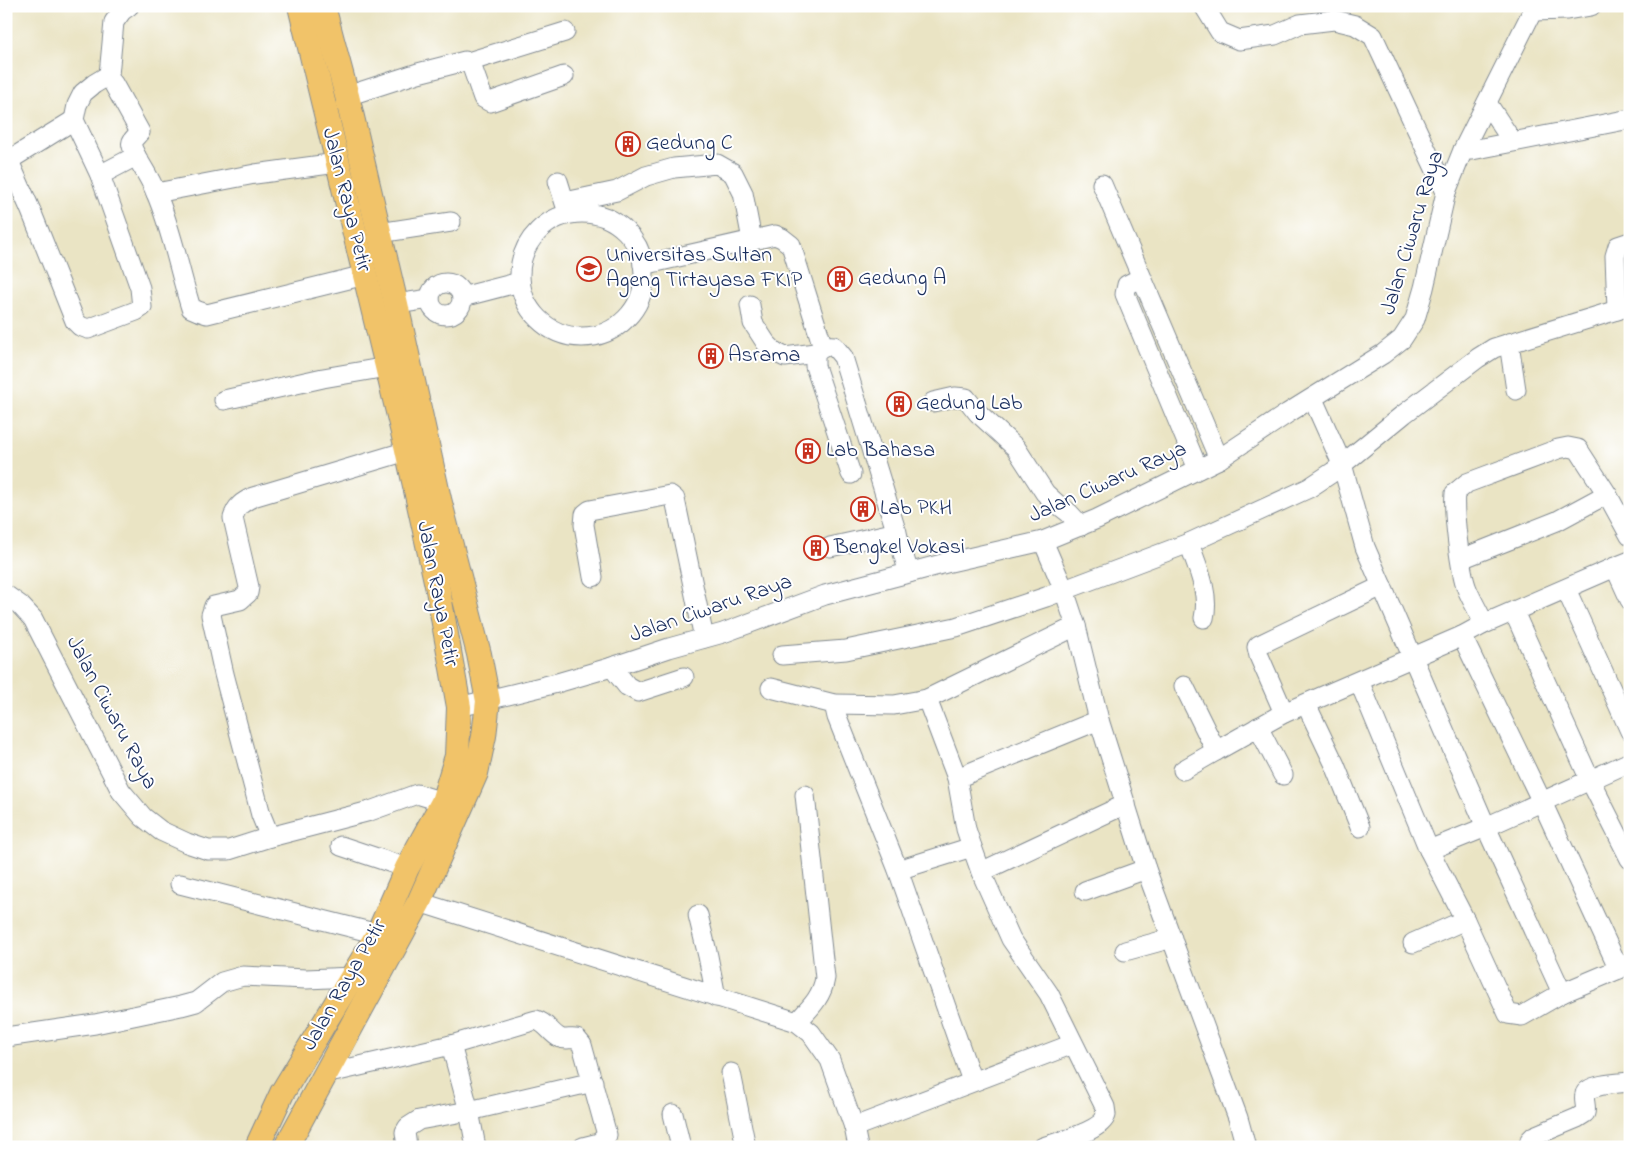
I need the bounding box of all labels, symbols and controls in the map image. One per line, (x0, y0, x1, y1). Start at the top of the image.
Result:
street label: Jalan Raya Petir (312, 124, 379, 276)
place label: Gedung C (646, 128, 733, 161)
building icon: Gedung C (615, 131, 641, 157)
street label: Jalan Ciwaru Raya (1373, 147, 1454, 319)
place label: Universitas Sultan Ageng Tirtayasa FKIP (606, 240, 803, 298)
school or university icon: Universitas Sultan Ageng Tirtayasa FKIP (576, 256, 602, 282)
place label: Gedung A (858, 263, 946, 296)
building icon: Gedung A (827, 266, 853, 292)
place label: Asrama (728, 340, 800, 372)
building icon: Asrama (698, 343, 724, 369)
place label: Gedung Lab (916, 388, 1023, 421)
building icon: Gedung Lab (886, 391, 912, 417)
street label: Jalan Ciwaru Raya (1024, 434, 1193, 533)
place label: Lab Bahasa (826, 435, 935, 467)
building icon: Lab Bahasa (795, 438, 821, 464)
place label: Lab PKH (880, 493, 952, 525)
building icon: Lab PKH (850, 496, 876, 522)
street label: Jalan Raya Petir (406, 518, 467, 670)
place label: Bengkel Vokasi (833, 532, 965, 565)
building icon: Bengkel Vokasi (803, 535, 829, 561)
street label: Jalan Ciwaru Raya (625, 566, 797, 653)
street label: Jalan Ciwaru Raya (56, 630, 165, 796)
street label: Jalan Raya Petir (294, 913, 397, 1057)

